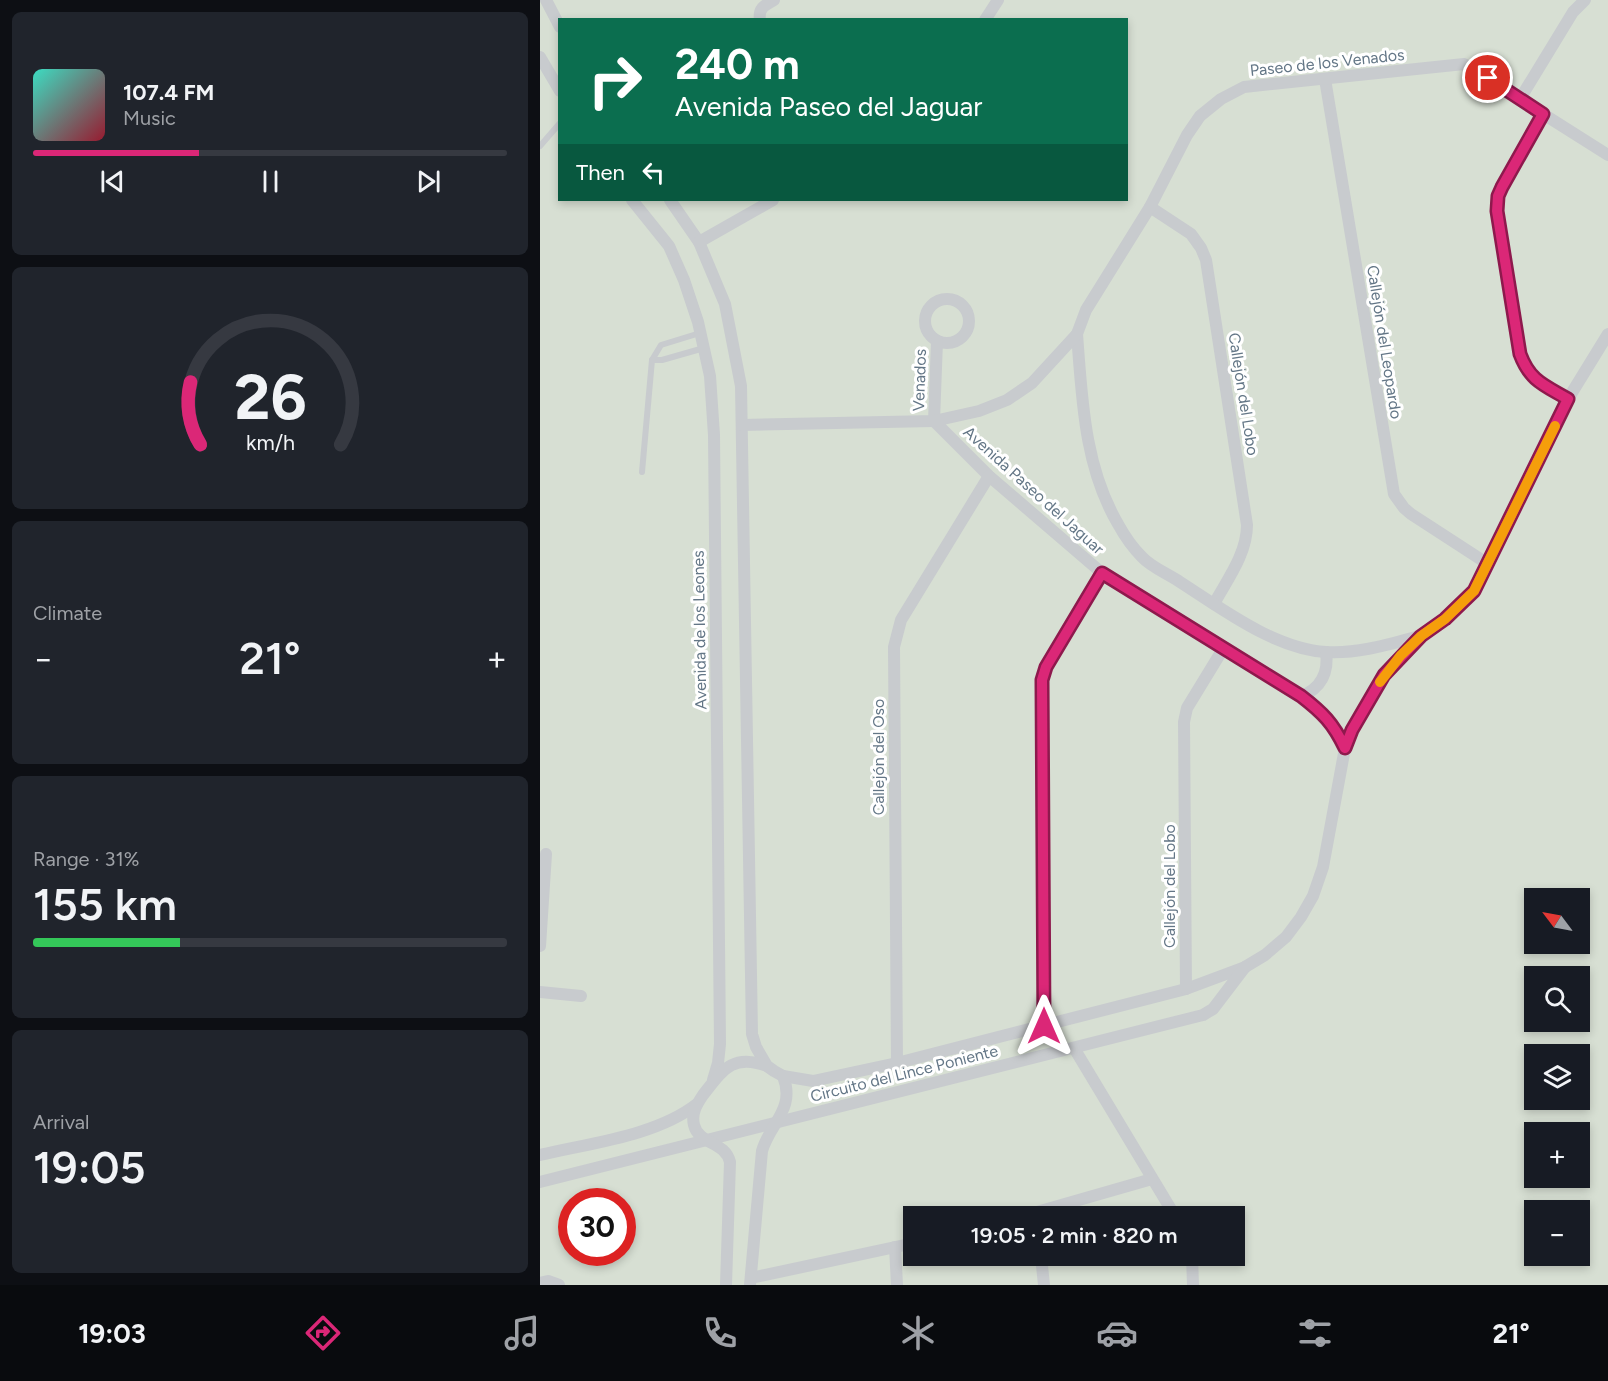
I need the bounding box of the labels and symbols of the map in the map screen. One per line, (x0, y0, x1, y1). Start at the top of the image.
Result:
street label: Paseo de los Venados (1249, 45, 1405, 80)
pin (1462, 52, 1513, 103)
street label: Callejón del Leopardo (1363, 264, 1406, 420)
street label: Callejón del Lobo (1224, 331, 1263, 457)
street label: Venados (909, 349, 930, 412)
street label: Avenida Paseo del Jaguar (960, 422, 1108, 559)
street label: Avenida de los Leones (689, 550, 710, 710)
street label: Callejón del Oso (869, 699, 888, 815)
street label: Callejón del Lobo (1160, 824, 1179, 948)
north arrow (1524, 888, 1590, 954)
position arrow (1012, 994, 1076, 1058)
street label: Circuito del Lince Poniente (808, 1041, 1000, 1106)
speed limit sign: 30 (558, 1188, 636, 1266)

